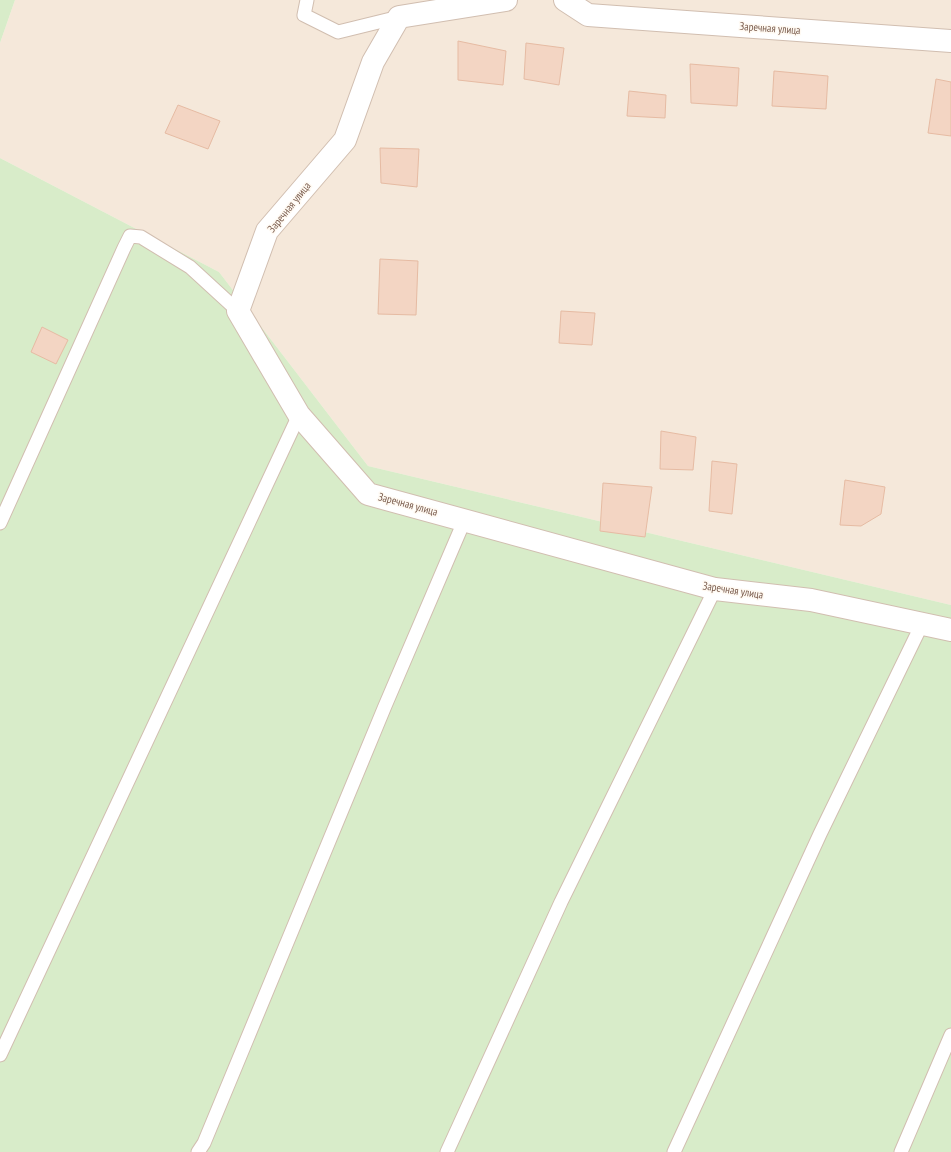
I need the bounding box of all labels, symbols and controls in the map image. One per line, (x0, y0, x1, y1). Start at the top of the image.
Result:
street label: Заречная улица (739, 19, 801, 37)
street label: Заречная улица (264, 179, 314, 235)
street label: Заречная улица (377, 489, 439, 519)
street label: Заречная улица (702, 578, 764, 602)

